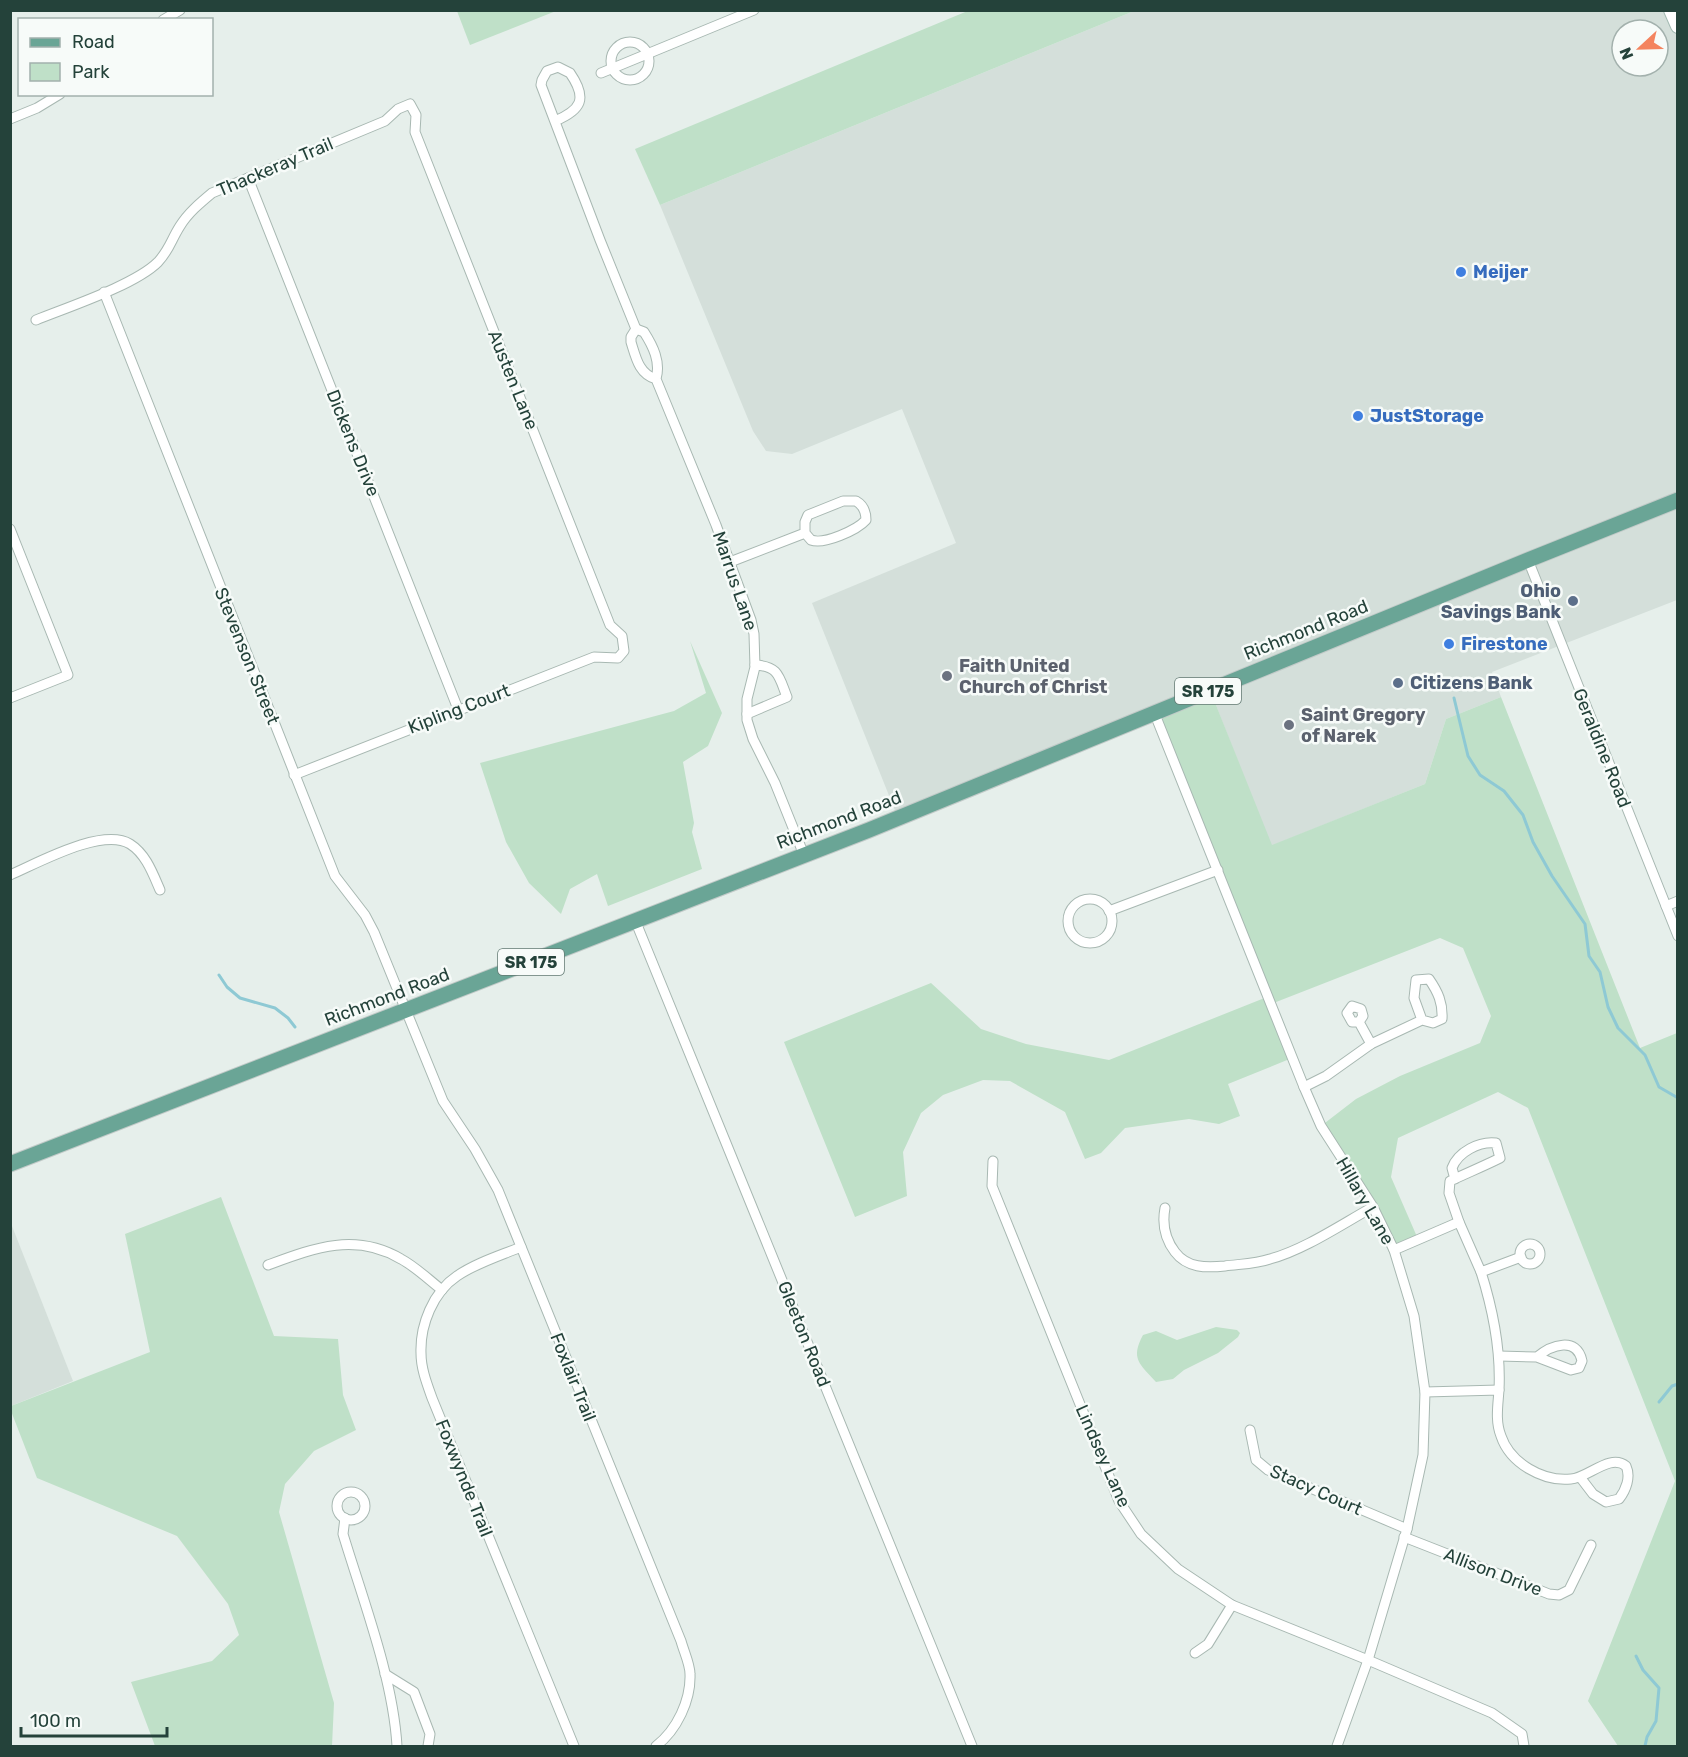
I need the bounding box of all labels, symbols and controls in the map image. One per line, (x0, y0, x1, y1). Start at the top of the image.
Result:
legend (18, 18, 213, 96)
north arrow (1610, 18, 1670, 78)
text: Road (72, 31, 115, 53)
text: N (1616, 45, 1638, 62)
text: Park (72, 61, 110, 83)
street label: Thackeray Trail (214, 133, 336, 201)
place label: Meijer (1473, 261, 1528, 283)
marker: Meijer (1454, 265, 1468, 279)
street label: Austen Lane (483, 327, 543, 433)
street label: Dickens Drive (322, 386, 384, 500)
place label: JustStorage (1370, 405, 1484, 427)
marker: JustStorage (1351, 409, 1365, 423)
street label: Marrus Lane (708, 529, 762, 633)
place label: Ohio Savings Bank (1441, 580, 1561, 623)
street label: Stevenson Street (210, 584, 284, 728)
marker: Ohio Savings Bank (1566, 594, 1580, 608)
street label: Richmond Road (1241, 595, 1371, 665)
place label: Firestone (1461, 633, 1548, 655)
marker: Firestone (1442, 637, 1456, 651)
place label: Faith United Church of Christ (959, 655, 1107, 698)
marker: Faith United Church of Christ (940, 669, 954, 683)
place label: Citizens Bank (1410, 672, 1533, 694)
marker: Citizens Bank (1391, 676, 1405, 690)
road number: SR 175 (1175, 678, 1241, 704)
street label: Kipling Court (405, 679, 513, 739)
street label: Geraldine Road (1568, 685, 1636, 811)
place label: Saint Gregory of Narek (1301, 704, 1426, 747)
marker: Saint Gregory of Narek (1282, 718, 1296, 732)
street label: Richmond Road (773, 786, 905, 854)
road number: SR 175 (498, 949, 564, 975)
street label: Richmond Road (321, 963, 453, 1031)
street label: Hillary Lane (1331, 1153, 1399, 1249)
street label: Gleeton Road (773, 1278, 835, 1390)
street label: Foxlair Trail (545, 1330, 601, 1424)
street label: Lindsey Lane (1071, 1401, 1135, 1511)
street label: Foxwynde Trail (430, 1416, 498, 1540)
street label: Stacy Court (1266, 1460, 1366, 1520)
street label: Allison Drive (1441, 1543, 1545, 1601)
scale bar (21, 1700, 166, 1738)
text: 100 m (30, 1710, 81, 1732)

